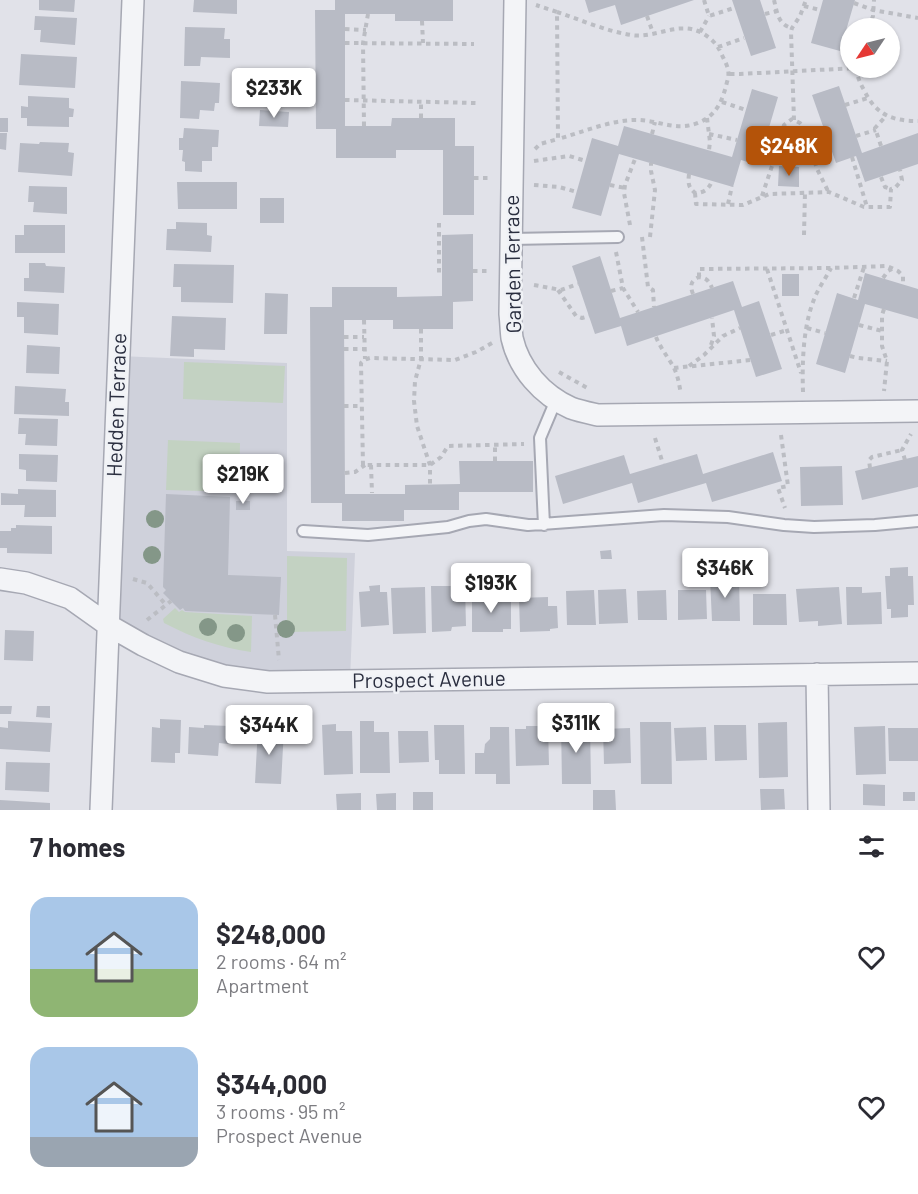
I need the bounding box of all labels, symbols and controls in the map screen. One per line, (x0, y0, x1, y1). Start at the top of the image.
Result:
north arrow (840, 18, 900, 78)
map controls (840, 18, 900, 78)
pin: $233K (232, 68, 316, 119)
text: $233K (246, 75, 302, 99)
pin: $248K (747, 126, 831, 177)
text: $248K (760, 133, 818, 157)
street label: Garden Terrace (498, 194, 525, 334)
street label: Hedden Terrace (100, 332, 131, 477)
pin: $219K (201, 454, 285, 505)
text: $219K (217, 461, 269, 485)
pin: $346K (683, 548, 767, 599)
text: $346K (696, 555, 754, 579)
pin: $193K (449, 563, 533, 614)
text: $193K (465, 570, 517, 594)
street label: Prospect Avenue (352, 665, 506, 692)
pin: $311K (534, 703, 618, 754)
pin: $344K (227, 705, 311, 756)
text: $311K (552, 710, 601, 734)
text: $344K (240, 712, 298, 736)
icon: filters (855, 830, 888, 863)
text: 7 homes (30, 831, 125, 862)
text: $248,000 (216, 918, 326, 949)
icon: home (78, 921, 150, 993)
icon: heart (855, 941, 888, 974)
text: 2 rooms · 64 m² (216, 949, 346, 973)
text: Apartment (216, 973, 309, 997)
text: $344,000 (216, 1068, 327, 1099)
icon: home (78, 1071, 150, 1143)
icon: heart (855, 1091, 888, 1124)
text: 3 rooms · 95 m² (216, 1099, 345, 1123)
text: Prospect Avenue (216, 1123, 362, 1147)

